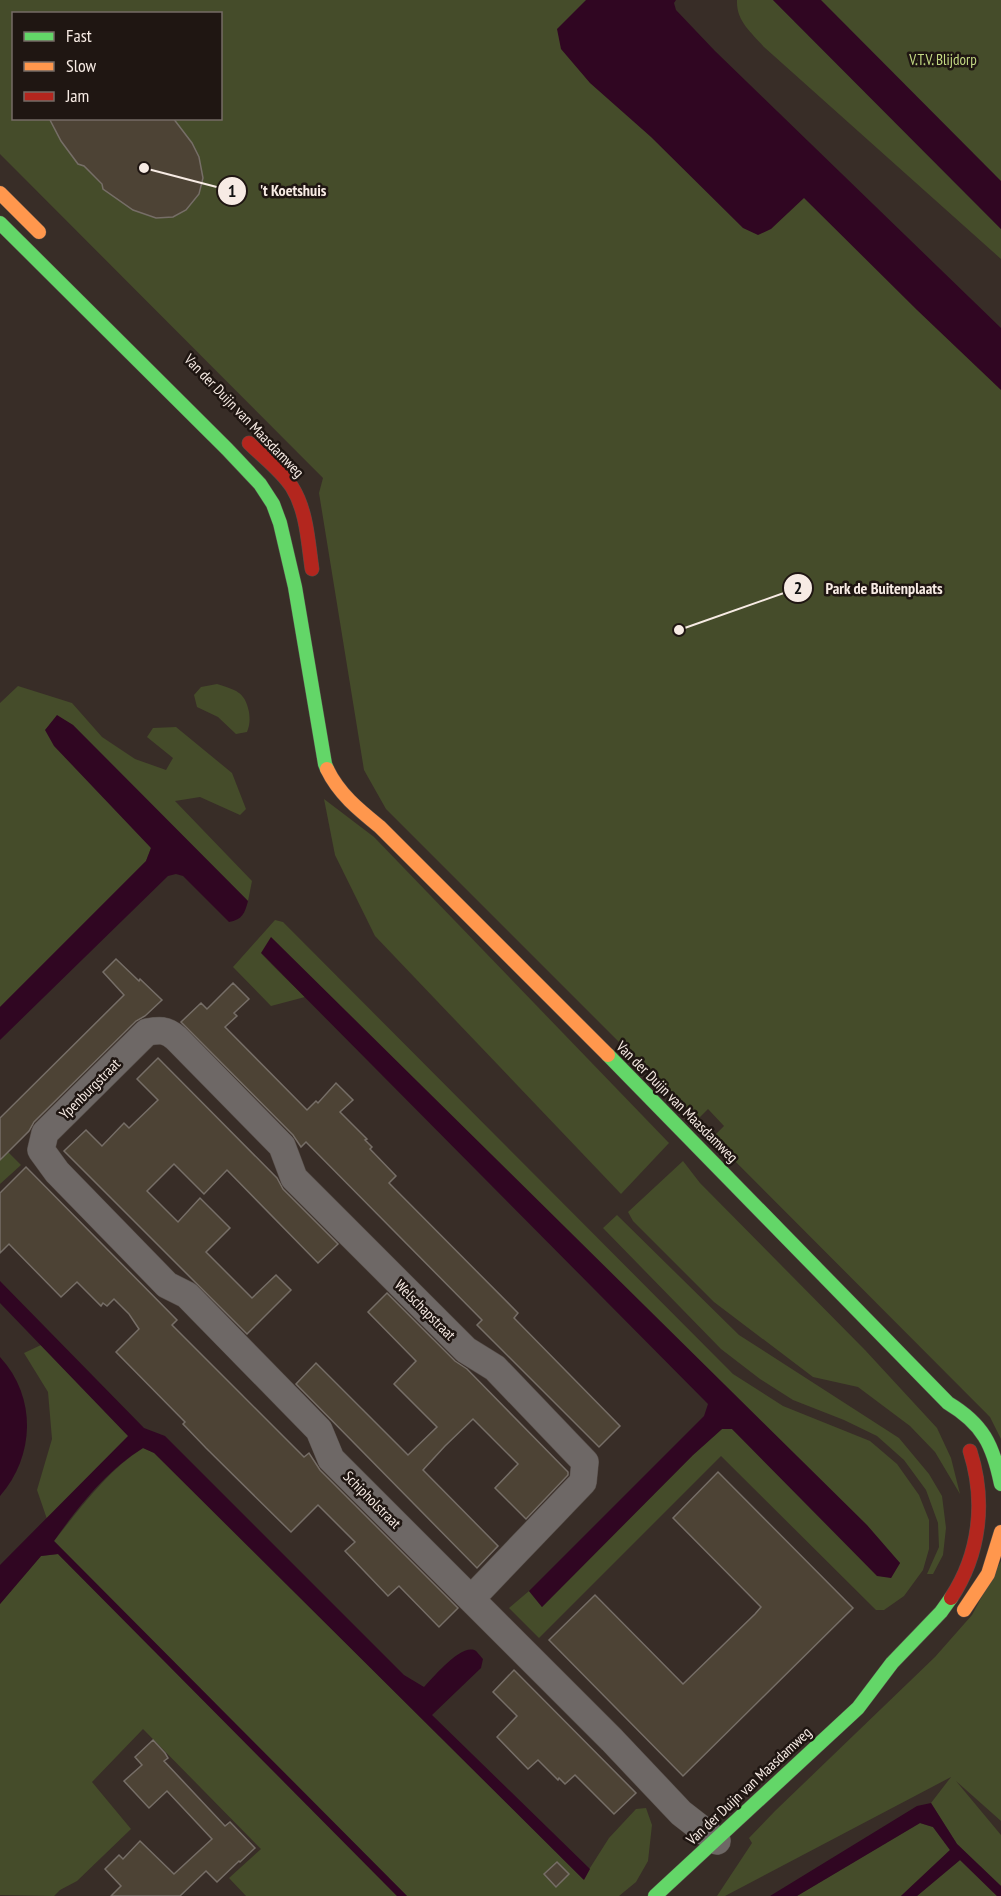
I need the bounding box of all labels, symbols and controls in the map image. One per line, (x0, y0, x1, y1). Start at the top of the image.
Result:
legend (12, 12, 222, 120)
text: Fast (66, 24, 92, 47)
park label: V.T.V. Blijdorp (908, 50, 977, 69)
text: Slow (66, 54, 97, 77)
text: Jam (65, 84, 89, 107)
callout: 't Koetshuis (217, 174, 338, 208)
text: 1 (228, 179, 236, 202)
text: 't Koetshuis (260, 180, 327, 200)
street label: Van der Duijn van Maasdamweg (180, 349, 308, 481)
callout: Park de Buitenplaats (783, 571, 954, 605)
text: 2 (794, 576, 802, 599)
text: Park de Buitenplaats (825, 578, 943, 598)
street label: Van der Duijn van Maasdamweg (612, 1036, 742, 1166)
street label: Ypenburgstraat (55, 1054, 124, 1123)
street label: Welschapstraat (391, 1275, 460, 1344)
street label: Schipholstraat (339, 1467, 405, 1533)
street label: Van der Duijn van Maasdamweg (681, 1723, 815, 1849)

